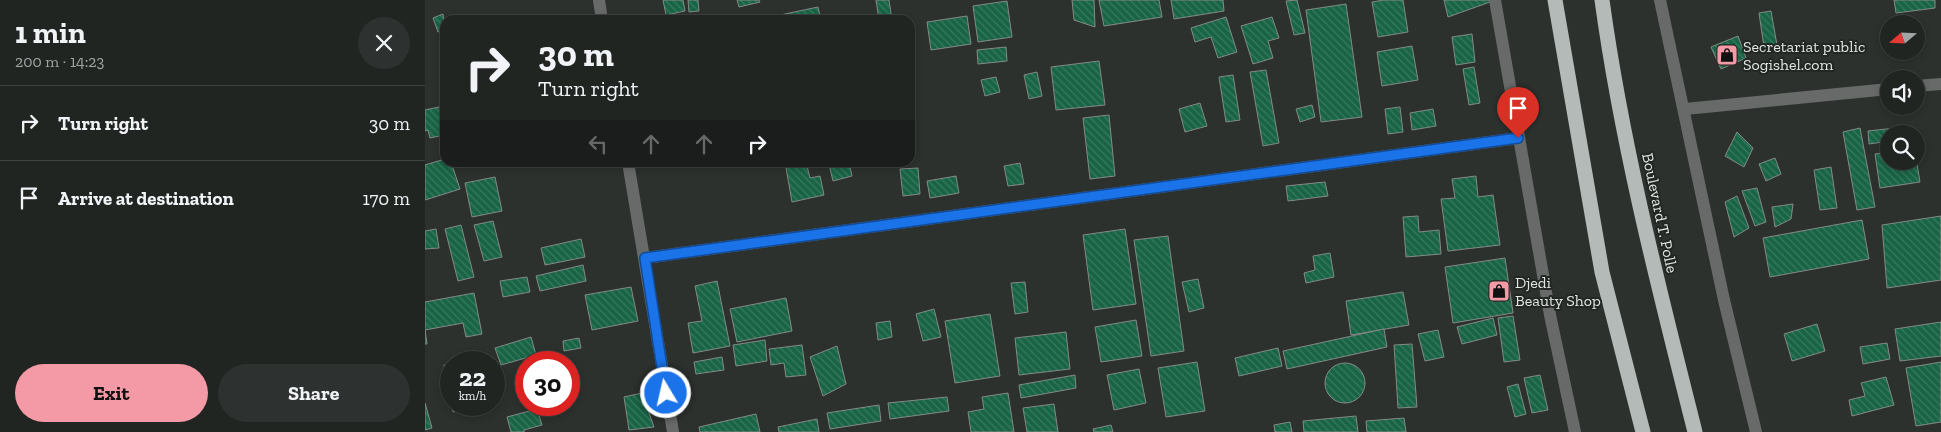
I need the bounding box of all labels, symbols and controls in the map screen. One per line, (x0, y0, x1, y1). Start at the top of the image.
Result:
text: 1 min (15, 15, 86, 51)
north arrow (1880, 15, 1925, 60)
map controls (1880, 15, 1925, 170)
button: close (358, 17, 410, 69)
text: 30 m (538, 33, 614, 75)
icon: right (455, 35, 520, 100)
place label: Secretariat public Sogishel.com (1743, 37, 1865, 74)
shop icon: Secretariat public Sogishel.com (1715, 43, 1739, 67)
text: 200 m · 14:23 (15, 52, 104, 71)
button: sound (1880, 70, 1925, 115)
text: Turn right (538, 75, 639, 102)
pin (1497, 87, 1539, 138)
icon: arrive (1504, 94, 1532, 122)
icon: right (15, 109, 43, 137)
text: Turn right (58, 112, 148, 135)
text: 30 m (369, 112, 410, 135)
button: search (1880, 125, 1925, 170)
icon: left (584, 130, 612, 158)
icon: ahead (637, 130, 665, 158)
icon: ahead (690, 130, 718, 158)
icon: right (743, 130, 771, 158)
street label: Boulevard T. Polle (1638, 151, 1682, 275)
icon: arrive (15, 184, 43, 212)
text: Arrive at destination (58, 187, 234, 210)
text: 170 m (362, 187, 410, 210)
place label: Djedi Beauty Shop (1515, 273, 1601, 310)
shop icon: Djedi Beauty Shop (1487, 279, 1511, 303)
speed limit sign: 30 (515, 351, 580, 416)
text: 22 (459, 362, 486, 392)
button: Exit (15, 364, 208, 422)
button: Share (218, 364, 410, 422)
position arrow (639, 366, 691, 418)
text: km/h (459, 389, 486, 403)

